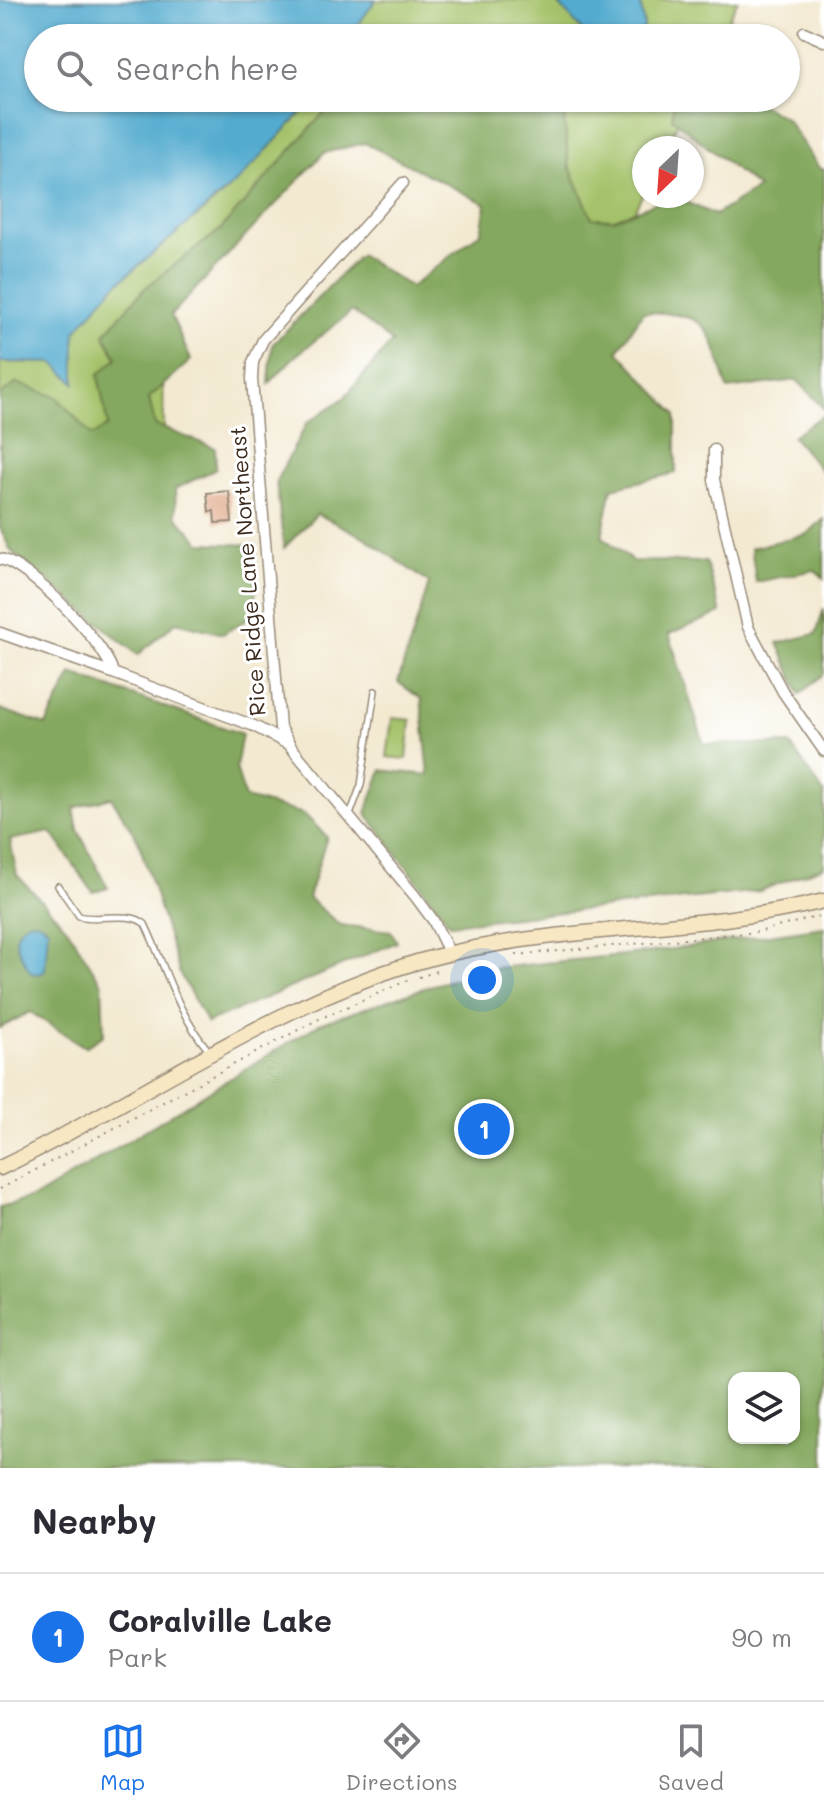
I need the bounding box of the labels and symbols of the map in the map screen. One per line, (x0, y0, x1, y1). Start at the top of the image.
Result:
north arrow (632, 136, 704, 208)
street label: Rice Ridge Lane Northeast (222, 425, 272, 717)
your location (462, 960, 502, 1000)
pin: 1 (458, 1099, 510, 1159)

